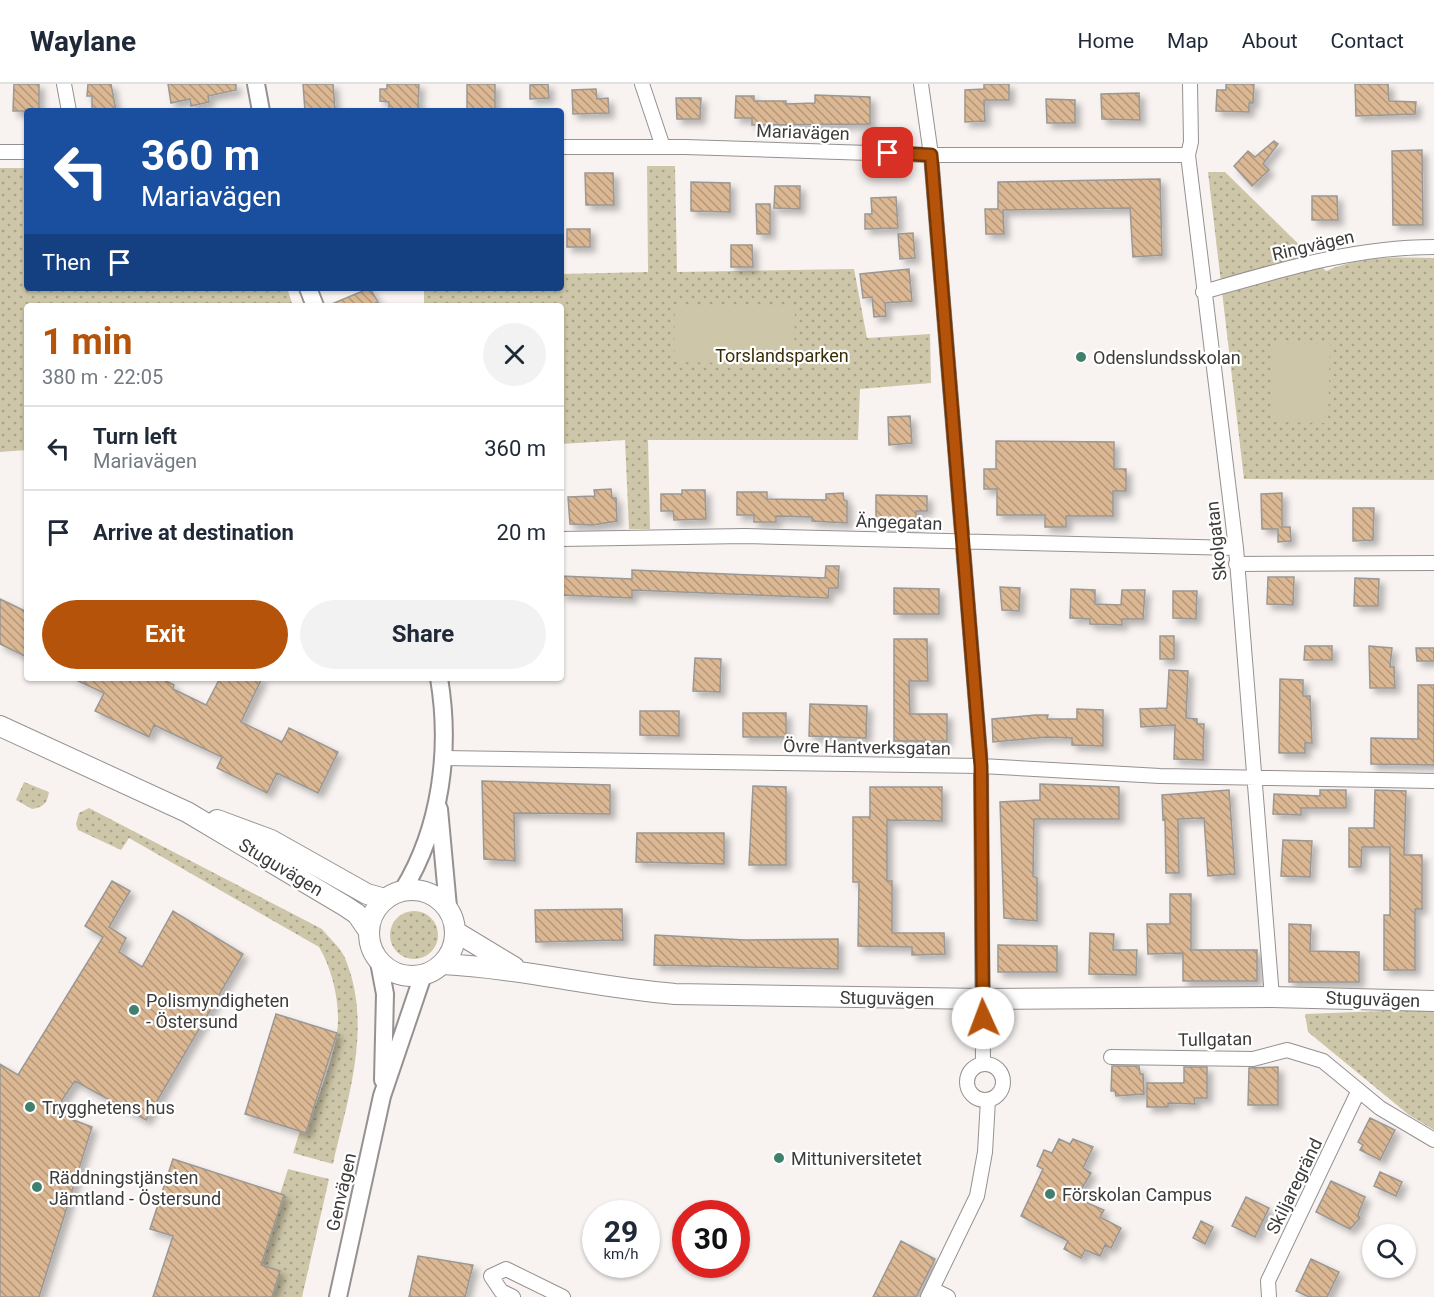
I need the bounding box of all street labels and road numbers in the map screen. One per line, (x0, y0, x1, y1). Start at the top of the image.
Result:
street label: Mariavägen (756, 120, 850, 144)
street label: Ringvägen (1270, 225, 1356, 265)
street label: Skolgatan (1201, 500, 1231, 582)
street label: Ängegatan (855, 510, 943, 534)
street label: Övre Hantverksgatan (783, 735, 951, 759)
street label: Stuguvägen (235, 834, 327, 900)
street label: Stuguvägen (840, 987, 934, 1009)
street label: Stuguvägen (1325, 987, 1421, 1011)
street label: Tullgatan (1178, 1028, 1252, 1050)
street label: Skiljaregränd (1262, 1135, 1326, 1237)
street label: Genvägen (322, 1151, 360, 1233)

